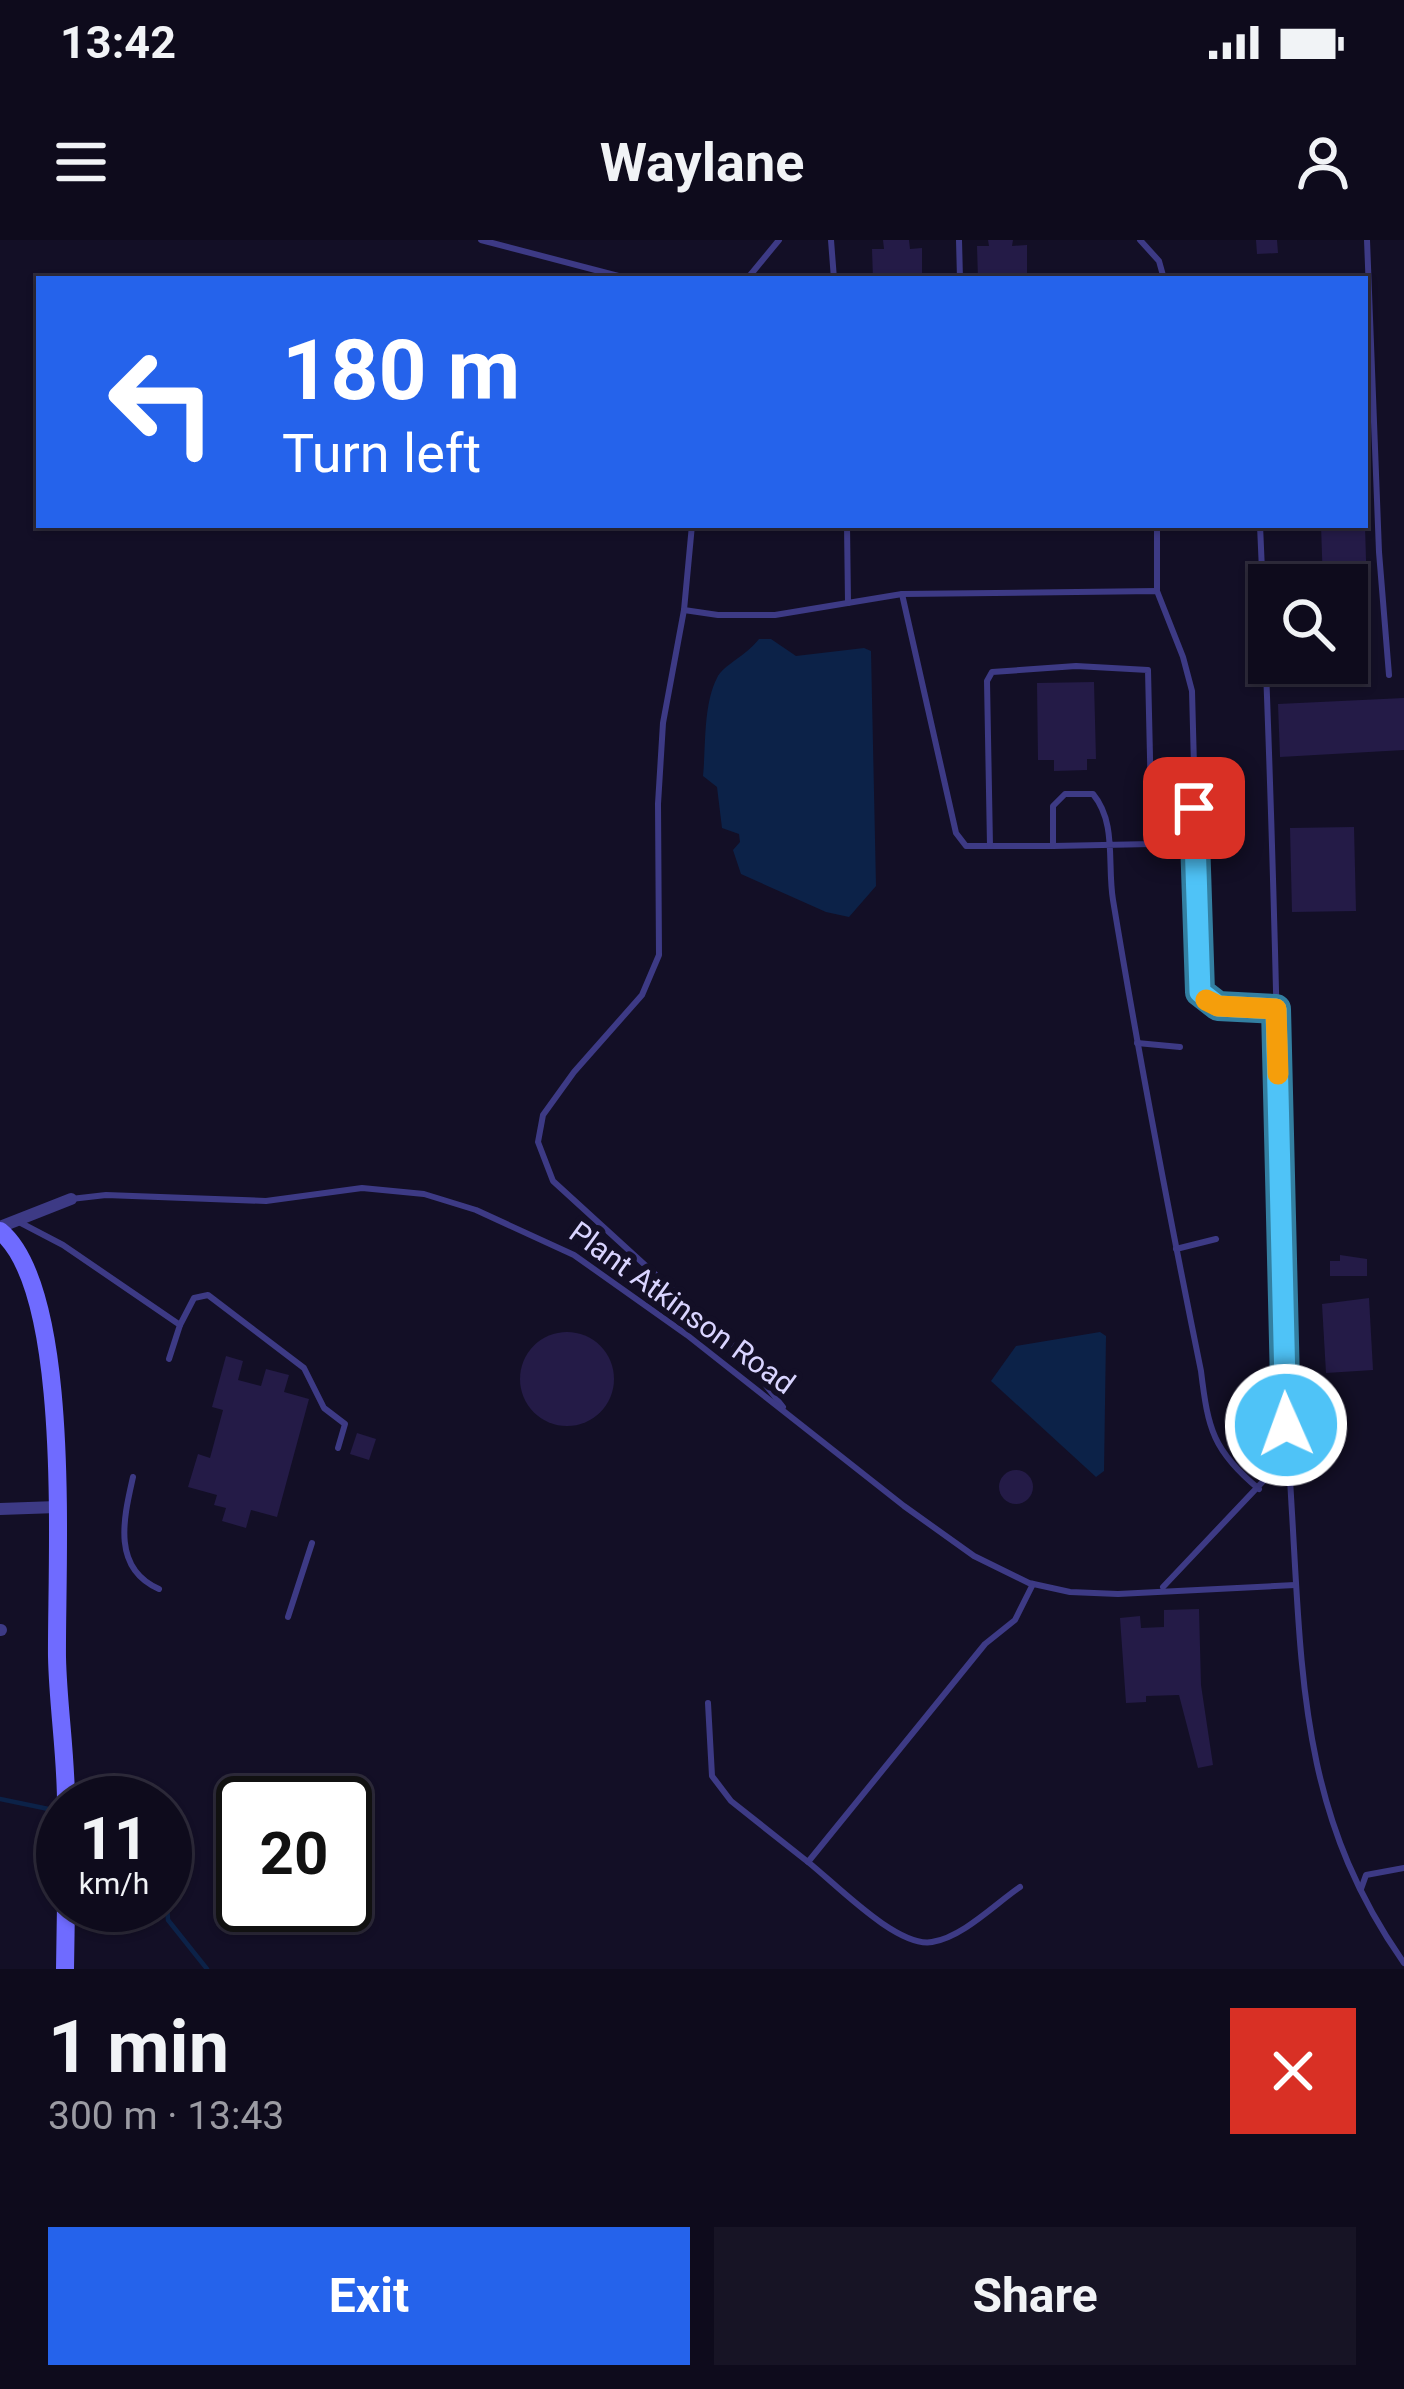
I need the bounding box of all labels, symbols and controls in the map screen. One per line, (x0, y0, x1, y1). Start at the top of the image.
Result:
text: 13:42 (60, 16, 176, 69)
icon: menu (48, 129, 114, 195)
icon: person (1290, 129, 1356, 195)
text: Waylane (600, 131, 804, 194)
text: 180 m (282, 321, 520, 420)
icon: left (84, 324, 240, 480)
text: Turn left (282, 422, 481, 485)
map controls (1248, 564, 1368, 684)
button: search (1248, 564, 1368, 684)
pin (1143, 757, 1245, 859)
icon: arrive (1161, 775, 1227, 841)
street label: Plant Atkinson Road (563, 1214, 802, 1401)
position arrow (1223, 1362, 1349, 1488)
speed limit sign: 20 (216, 1776, 372, 1932)
text: 11 (80, 1803, 148, 1874)
text: km/h (79, 1866, 149, 1901)
text: 1 min (48, 2005, 229, 2090)
button: close (1230, 2008, 1356, 2134)
text: 300 m · 13:43 (48, 2093, 284, 2139)
button: Exit (48, 2227, 690, 2365)
button: Share (714, 2227, 1356, 2365)

